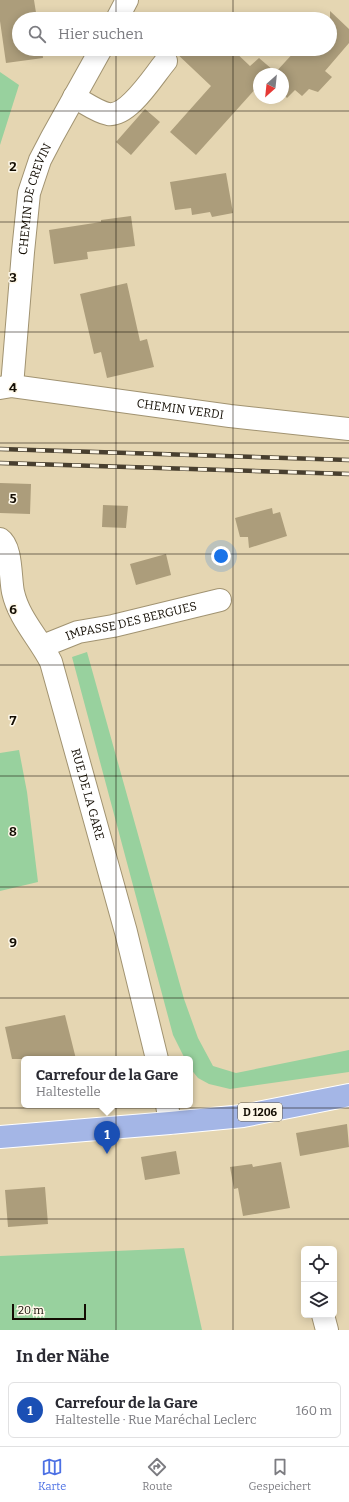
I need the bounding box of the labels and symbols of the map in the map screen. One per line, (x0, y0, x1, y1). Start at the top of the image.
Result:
north arrow (253, 68, 289, 104)
street label: CHEMIN DE CREVIN (16, 141, 55, 255)
text: 2 (9, 159, 17, 174)
text: 3 (9, 270, 17, 285)
text: 4 (9, 380, 17, 395)
street label: CHEMIN VERDI (136, 396, 225, 422)
text: 5 (9, 491, 17, 506)
your location (211, 546, 231, 566)
street label: IMPASSE DES BERGUES (63, 599, 198, 643)
text: 6 (9, 602, 17, 617)
text: 7 (10, 713, 17, 728)
street label: RUE DE LA GARE (68, 747, 107, 842)
text: 8 (9, 824, 17, 839)
text: 9 (9, 935, 17, 950)
road number: D 1206 (238, 1103, 282, 1121)
pin: 1 (94, 1121, 120, 1154)
scale bar (12, 1302, 86, 1321)

